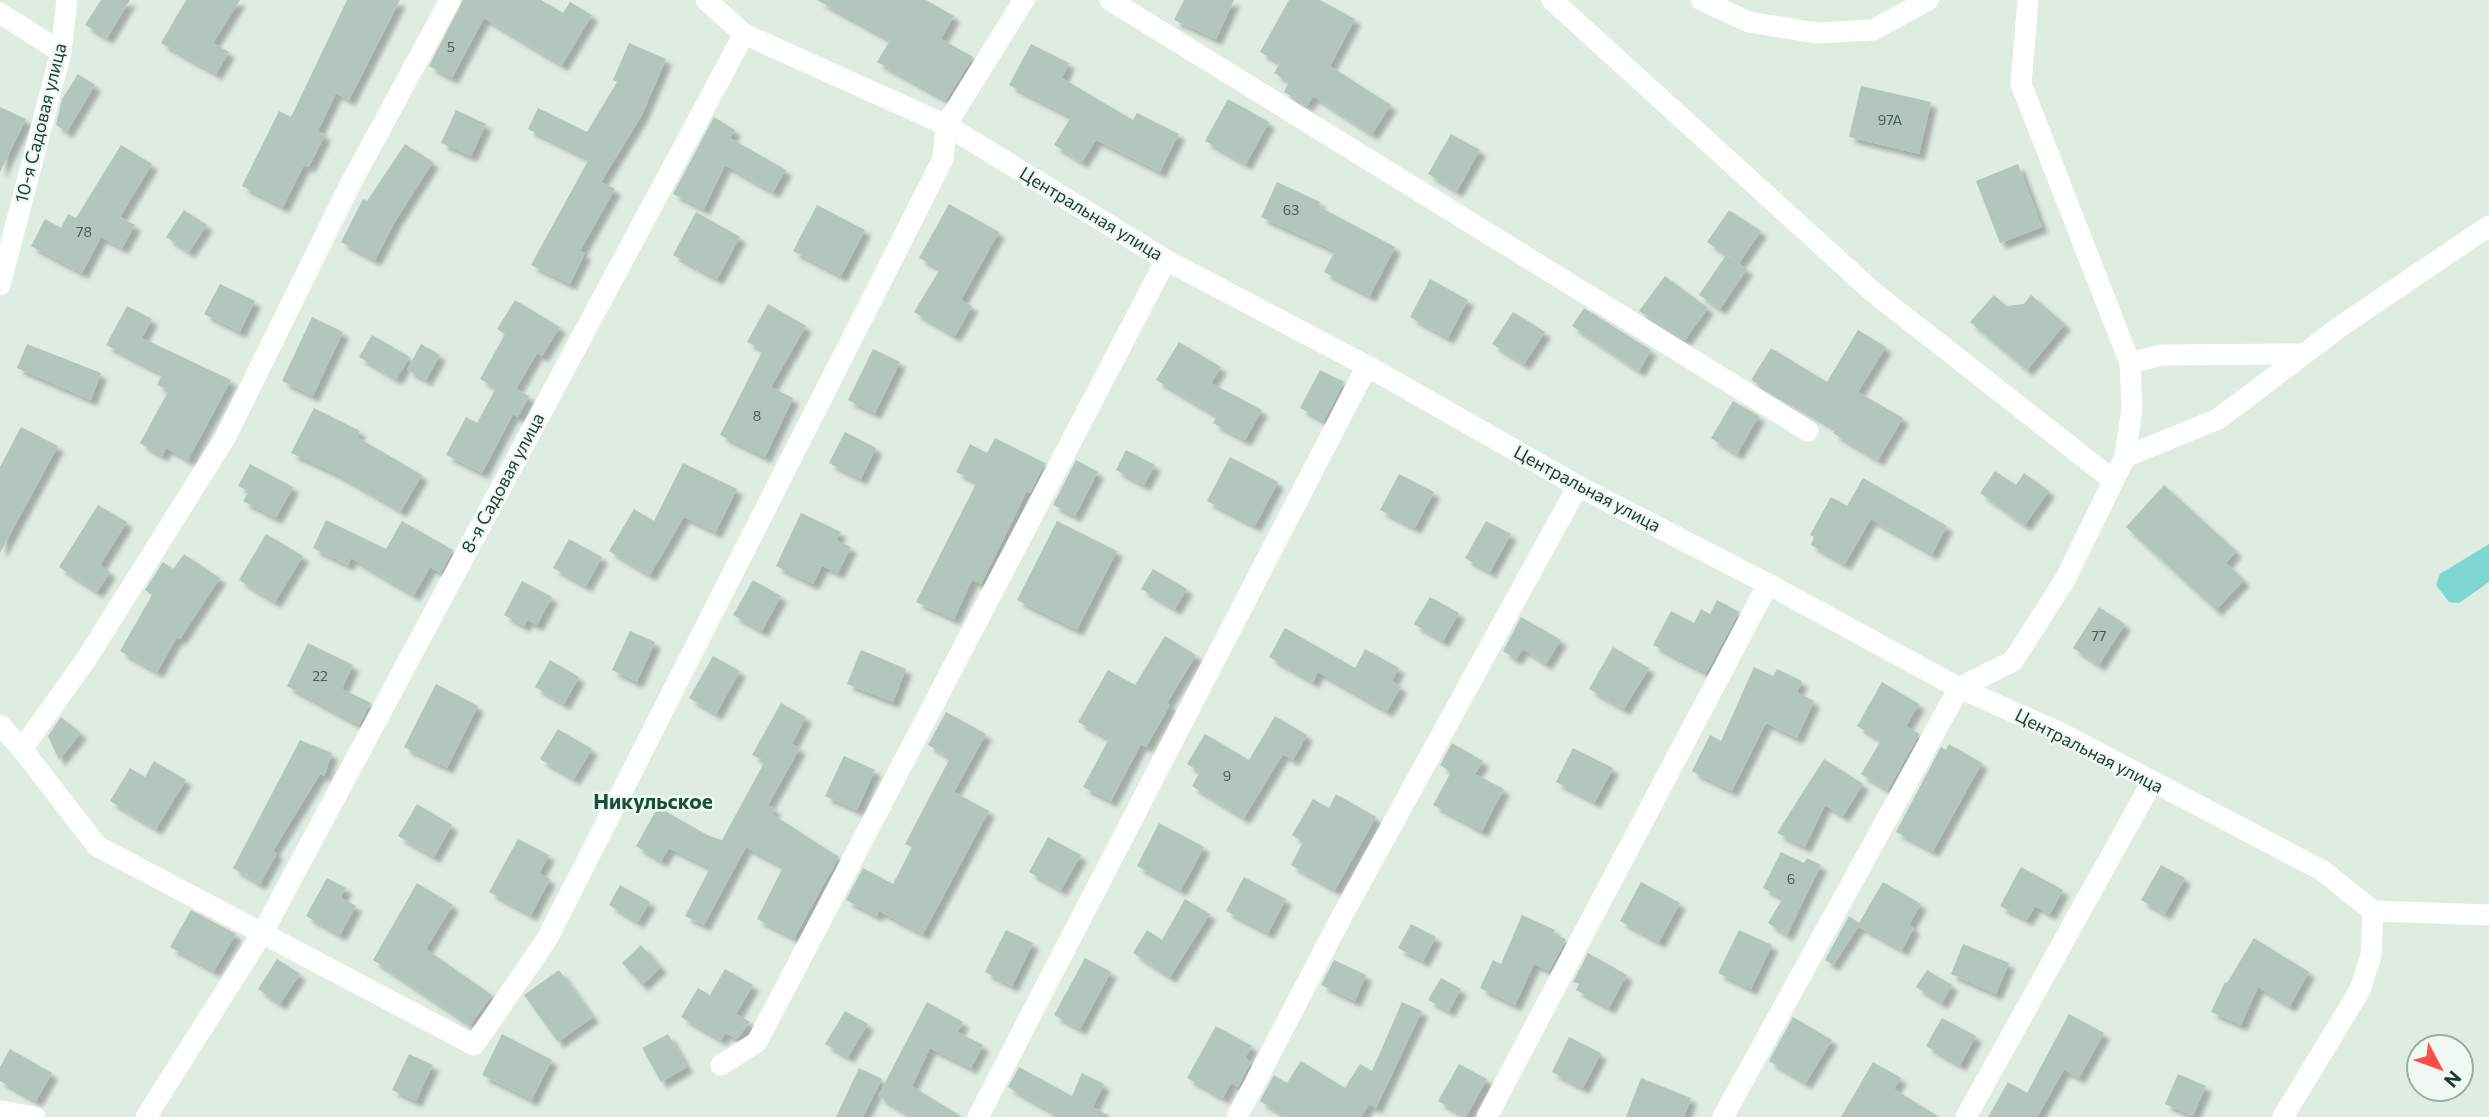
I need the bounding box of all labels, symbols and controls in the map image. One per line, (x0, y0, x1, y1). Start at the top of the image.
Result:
house number: 5 (447, 38, 455, 55)
street label: 10-я Садовая улица (10, 41, 71, 205)
house number: 97А (1878, 111, 1902, 128)
street label: Центральная улица (1016, 162, 1167, 265)
house number: 63 (1283, 201, 1299, 218)
house number: 78 (76, 223, 92, 240)
house number: 8 (753, 407, 761, 424)
street label: 8-я Садовая улица (456, 409, 548, 556)
street label: Центральная улица (1510, 440, 1665, 536)
house number: 77 (2092, 627, 2106, 644)
house number: 22 (312, 667, 328, 684)
street label: Центральная улица (2012, 703, 2167, 797)
house number: 9 (1223, 767, 1231, 784)
district label: Никульское (593, 788, 713, 813)
house number: 6 (1787, 870, 1795, 887)
north arrow (2405, 1033, 2475, 1103)
text: N (2440, 1067, 2467, 1092)

